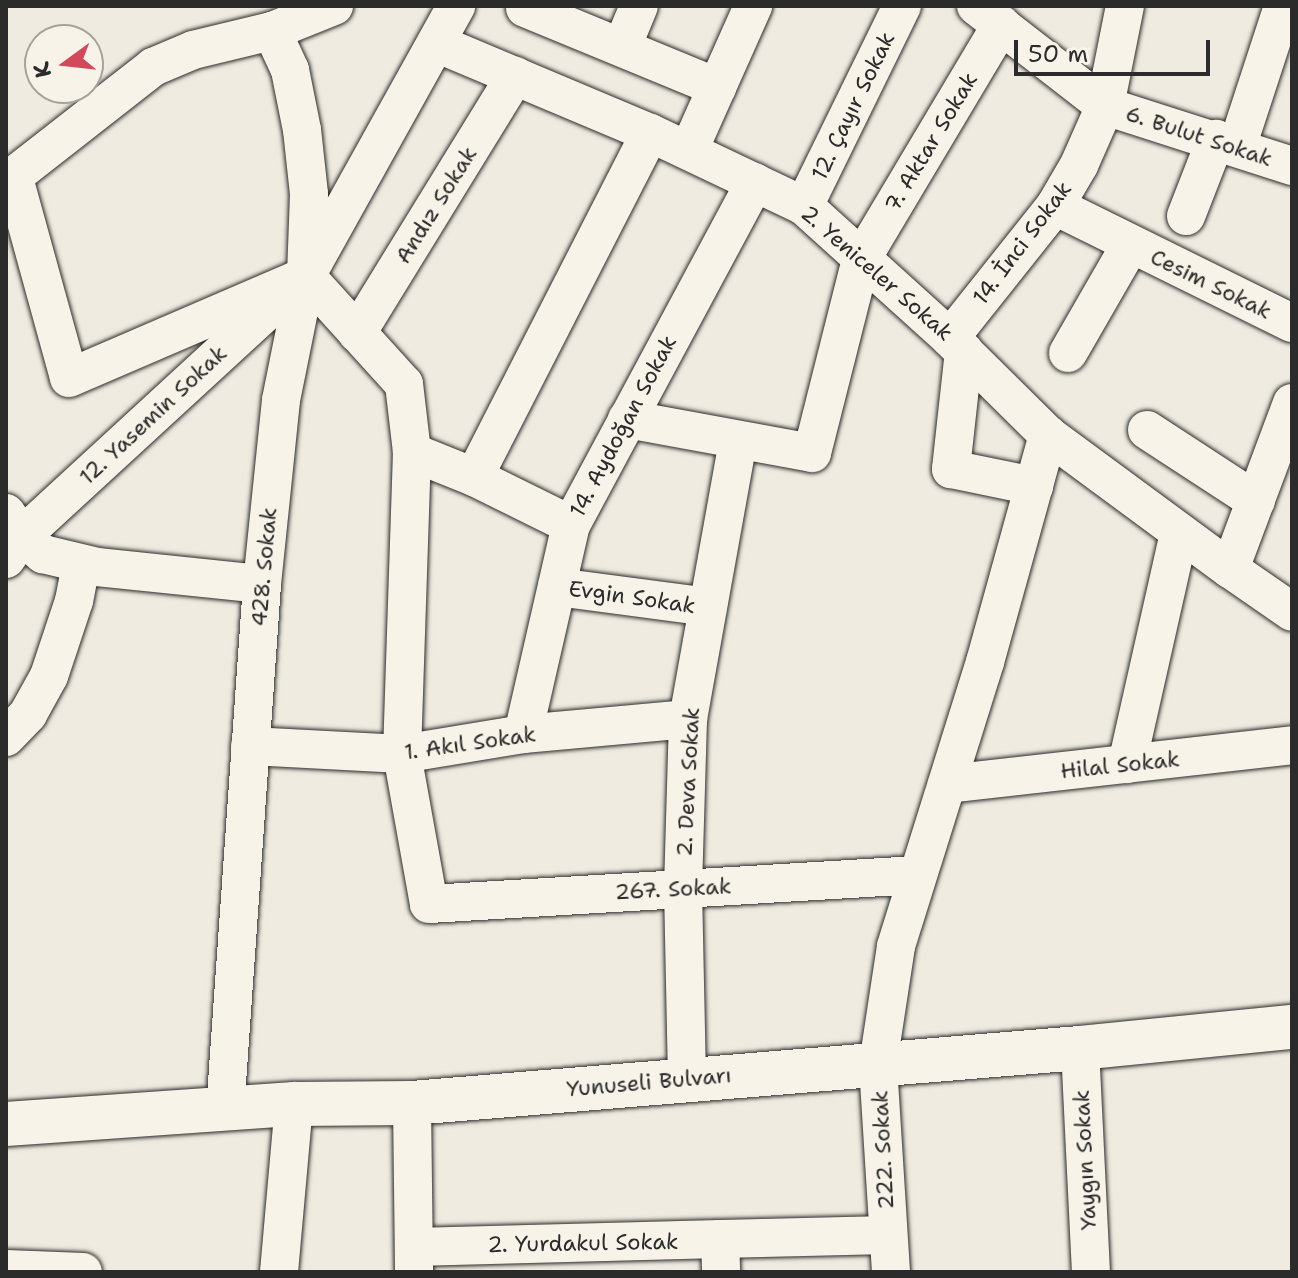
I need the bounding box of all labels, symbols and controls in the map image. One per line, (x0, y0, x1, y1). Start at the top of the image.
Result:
north arrow (24, 24, 104, 104)
scale bar (1018, 24, 1214, 74)
street label: 12. Çayır Sokak (806, 28, 900, 184)
text: 50 m (1028, 38, 1088, 70)
text: K (26, 59, 58, 81)
street label: 7. Aktar Sokak (879, 68, 983, 216)
street label: 6. Bulut Sokak (1122, 100, 1276, 172)
street label: Andız Sokak (390, 142, 482, 268)
street label: 14. İnci Sokak (967, 176, 1077, 310)
street label: 2. Yeniceler Sokak (796, 200, 958, 346)
street label: Cesim Sokak (1146, 243, 1276, 325)
street label: 14. Aydoğan Sokak (564, 331, 682, 521)
street label: 12. Yasemin Sokak (74, 340, 232, 490)
street label: 428. Sokak (246, 506, 282, 628)
street label: Evgin Sokak (567, 575, 697, 619)
street label: 2. Deva Sokak (671, 707, 705, 857)
street label: 1. Akıl Sokak (403, 721, 537, 765)
street label: Hilal Sokak (1059, 746, 1181, 784)
street label: 267. Sokak (614, 873, 732, 905)
street label: Yunuseli Bulvarı (565, 1062, 733, 1102)
street label: Yaygın Sokak (1068, 1089, 1102, 1231)
street label: 222. Sokak (867, 1090, 899, 1210)
street label: 2. Yurdakul Sokak (487, 1228, 679, 1258)

